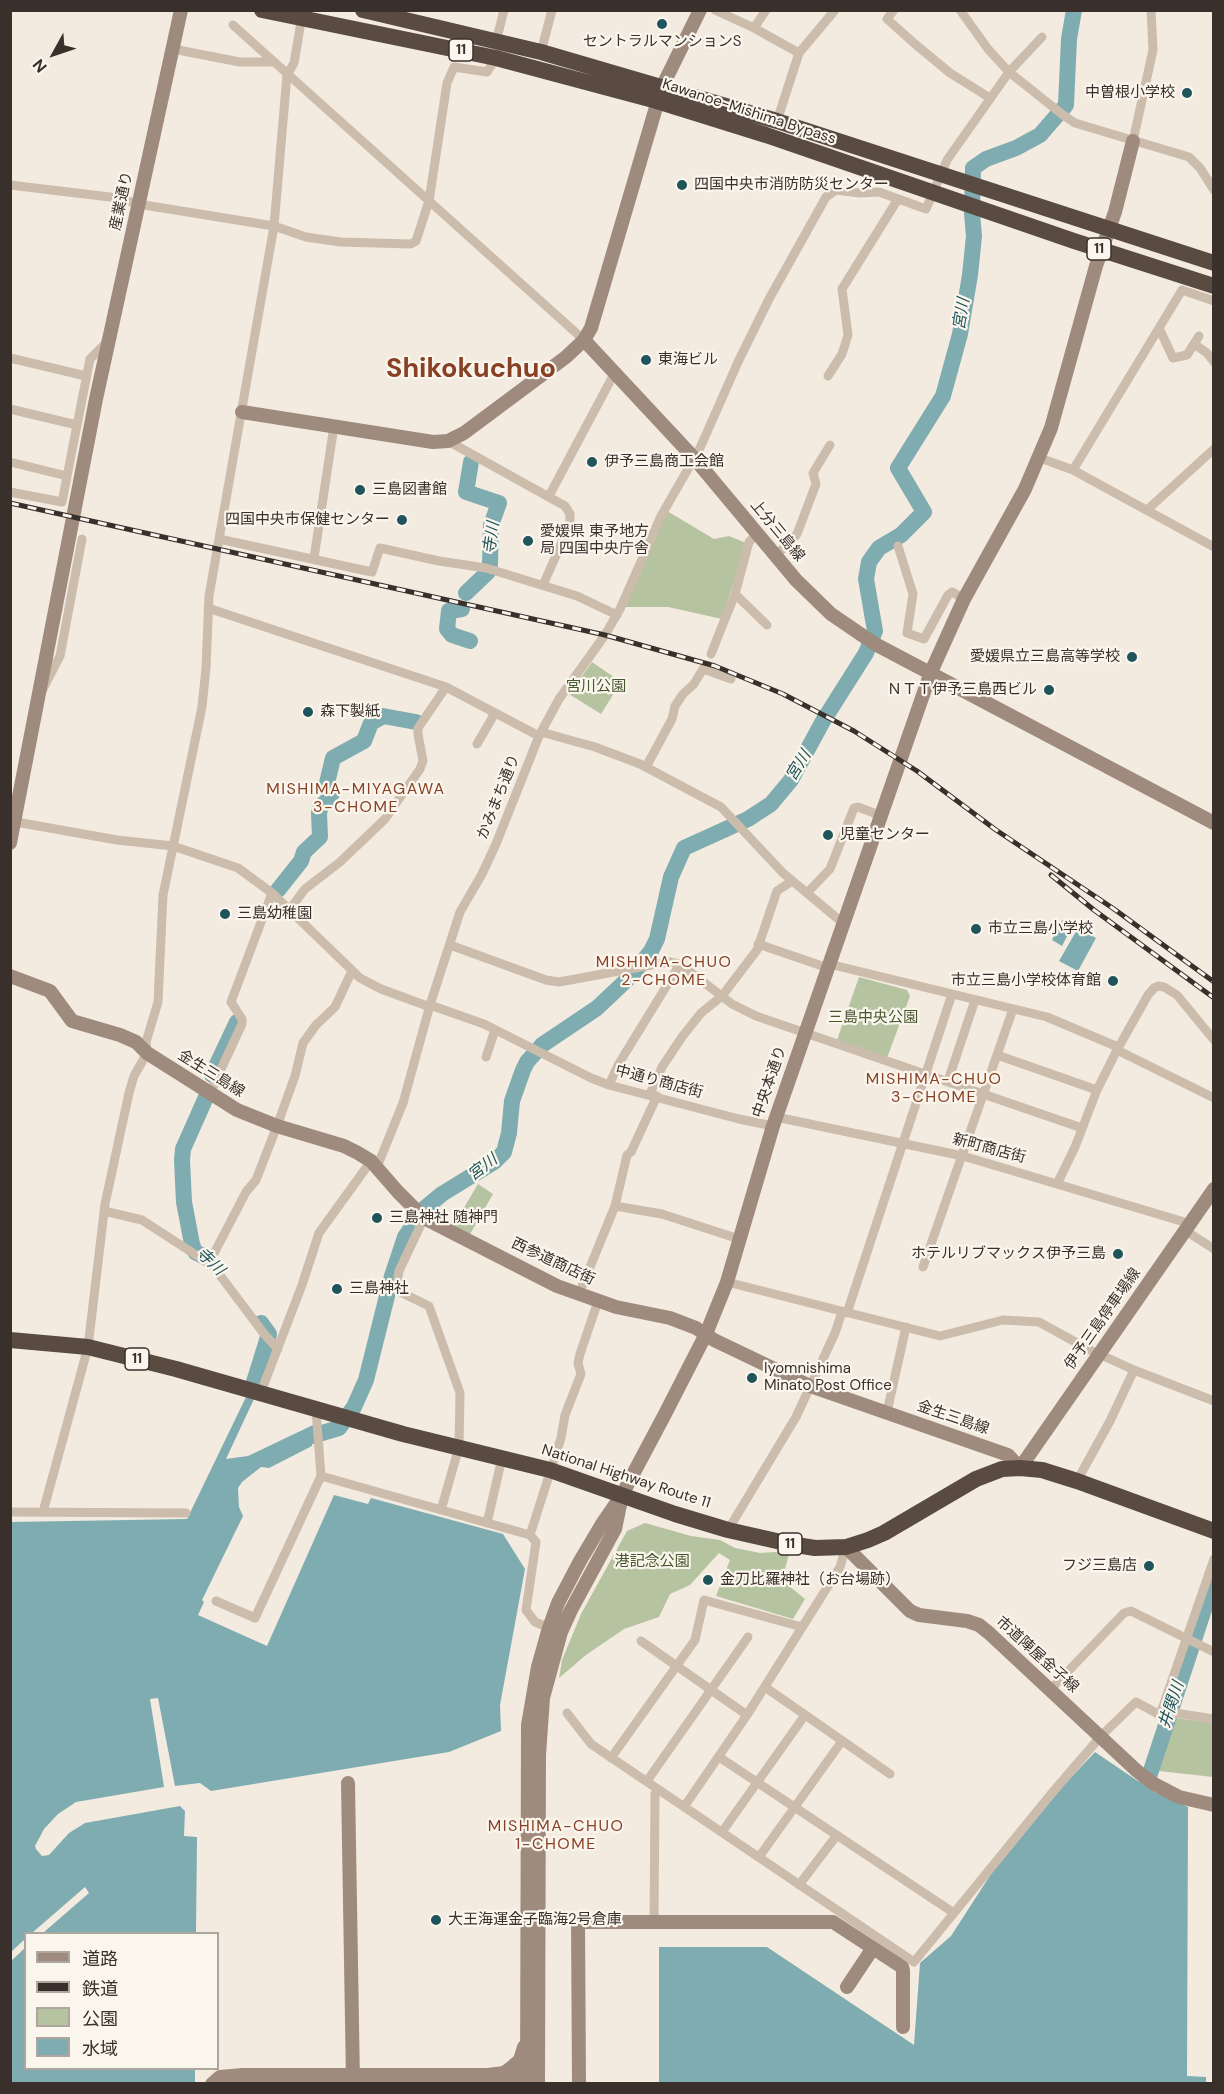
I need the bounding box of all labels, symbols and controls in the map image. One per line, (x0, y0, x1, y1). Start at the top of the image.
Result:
marker: セントラルマンションS (655, 17, 669, 31)
north arrow (24, 24, 84, 84)
place label: セントラルマンションS (583, 33, 741, 51)
road number: 11 (449, 39, 473, 61)
text: N (28, 55, 52, 77)
street label: Kawanoe-Mishima Bypass (660, 75, 838, 149)
place label: 中曽根小学校 (1085, 84, 1175, 102)
marker: 中曽根小学校 (1180, 86, 1194, 100)
street label: 産業通り (107, 170, 137, 232)
place label: 四国中央市消防防災センター (694, 176, 889, 194)
marker: 四国中央市消防防災センター (675, 178, 689, 192)
road number: 11 (1087, 238, 1111, 260)
water label: 宮川 (950, 297, 974, 331)
place label: 東海ビル (658, 351, 718, 369)
marker: 東海ビル (639, 353, 653, 367)
district label: Shikokuchuo (386, 354, 556, 386)
place label: 伊予三島商工会館 (604, 453, 724, 471)
marker: 伊予三島商工会館 (585, 455, 599, 469)
place label: 三島図書館 (372, 481, 447, 499)
marker: 三島図書館 (353, 483, 367, 497)
street label: 上分三島線 (746, 496, 808, 566)
place label: 四国中央市保健センター (225, 511, 390, 529)
marker: 四国中央市保健センター (395, 513, 409, 527)
water label: 寺川 (480, 521, 504, 555)
place label: 愛媛県 東予地方 局 四国中央庁舎 (540, 523, 649, 558)
marker: 愛媛県 東予地方 局 四国中央庁舎 (521, 534, 535, 548)
place label: 愛媛県立三島高等学校 (970, 648, 1120, 666)
marker: 愛媛県立三島高等学校 (1125, 650, 1139, 664)
park label: 宮川公園 (566, 678, 626, 696)
place label: ＮＴＴ伊予三島西ビル (887, 681, 1037, 699)
marker: ＮＴＴ伊予三島西ビル (1042, 683, 1056, 697)
place label: 森下製紙 (320, 703, 380, 721)
marker: 森下製紙 (301, 705, 315, 719)
water label: 宮川 (782, 747, 816, 785)
street label: かみまち通り (474, 752, 524, 842)
district label: MISHIMA-MIYAGAWA 3-CHOME (266, 780, 446, 818)
place label: 児童センター (840, 826, 930, 844)
marker: 児童センター (821, 828, 835, 842)
place label: 三島幼稚園 (237, 905, 312, 923)
marker: 三島幼稚園 (218, 907, 232, 921)
place label: 市立三島小学校 (988, 920, 1093, 938)
marker: 市立三島小学校 (969, 922, 983, 936)
district label: MISHIMA-CHUO 2-CHOME (596, 953, 732, 991)
place label: 市立三島小学校体育館 (951, 972, 1101, 990)
marker: 市立三島小学校体育館 (1106, 974, 1120, 988)
park label: 三島中央公園 (828, 1009, 918, 1027)
street label: 中央本通り (749, 1044, 791, 1120)
street label: 金生三島線 (174, 1046, 248, 1102)
street label: 中通り商店街 (613, 1062, 705, 1102)
district label: MISHIMA-CHUO 3-CHOME (866, 1070, 1002, 1108)
street label: 新町商店街 (950, 1131, 1028, 1167)
water label: 宮川 (464, 1151, 502, 1185)
place label: 三島神社 随神門 (389, 1209, 498, 1227)
marker: 三島神社 随神門 (370, 1211, 384, 1225)
street label: 西参道商店街 (508, 1235, 598, 1289)
water label: 寺川 (192, 1244, 228, 1280)
place label: ホテルリブマックス伊予三島 (911, 1245, 1106, 1263)
marker: ホテルリブマックス伊予三島 (1111, 1247, 1125, 1261)
street label: 伊予三島停車場線 (1061, 1265, 1145, 1373)
place label: 三島神社 (349, 1280, 409, 1298)
marker: 三島神社 (330, 1282, 344, 1296)
road number: 11 (125, 1348, 149, 1370)
place label: Iyomnishima Minato Post Office (764, 1360, 892, 1395)
marker: Iyomnishima Minato Post Office (745, 1371, 759, 1385)
street label: 金生三島線 (915, 1397, 991, 1439)
street label: National Highway Route 11 (539, 1441, 713, 1513)
road number: 11 (778, 1533, 802, 1555)
park label: 港記念公園 (615, 1553, 689, 1571)
place label: フジ三島店 (1062, 1557, 1137, 1575)
marker: フジ三島店 (1142, 1559, 1156, 1573)
place label: 金刀比羅神社（お台場跡） (720, 1571, 900, 1589)
marker: 金刀比羅神社（お台場跡） (701, 1573, 715, 1587)
street label: 市道陣屋金子線 (992, 1613, 1082, 1697)
water label: 井関川 (1155, 1679, 1189, 1731)
district label: MISHIMA-CHUO 1-CHOME (488, 1817, 624, 1855)
place label: 大王海運金子臨海2号倉庫 (448, 1911, 622, 1929)
marker: 大王海運金子臨海2号倉庫 (429, 1913, 443, 1927)
legend (24, 1932, 219, 2070)
text: 道路 (82, 1947, 118, 1971)
text: 鉄道 (82, 1977, 118, 2001)
text: 公園 (82, 2007, 118, 2031)
text: 水域 (82, 2037, 118, 2061)

